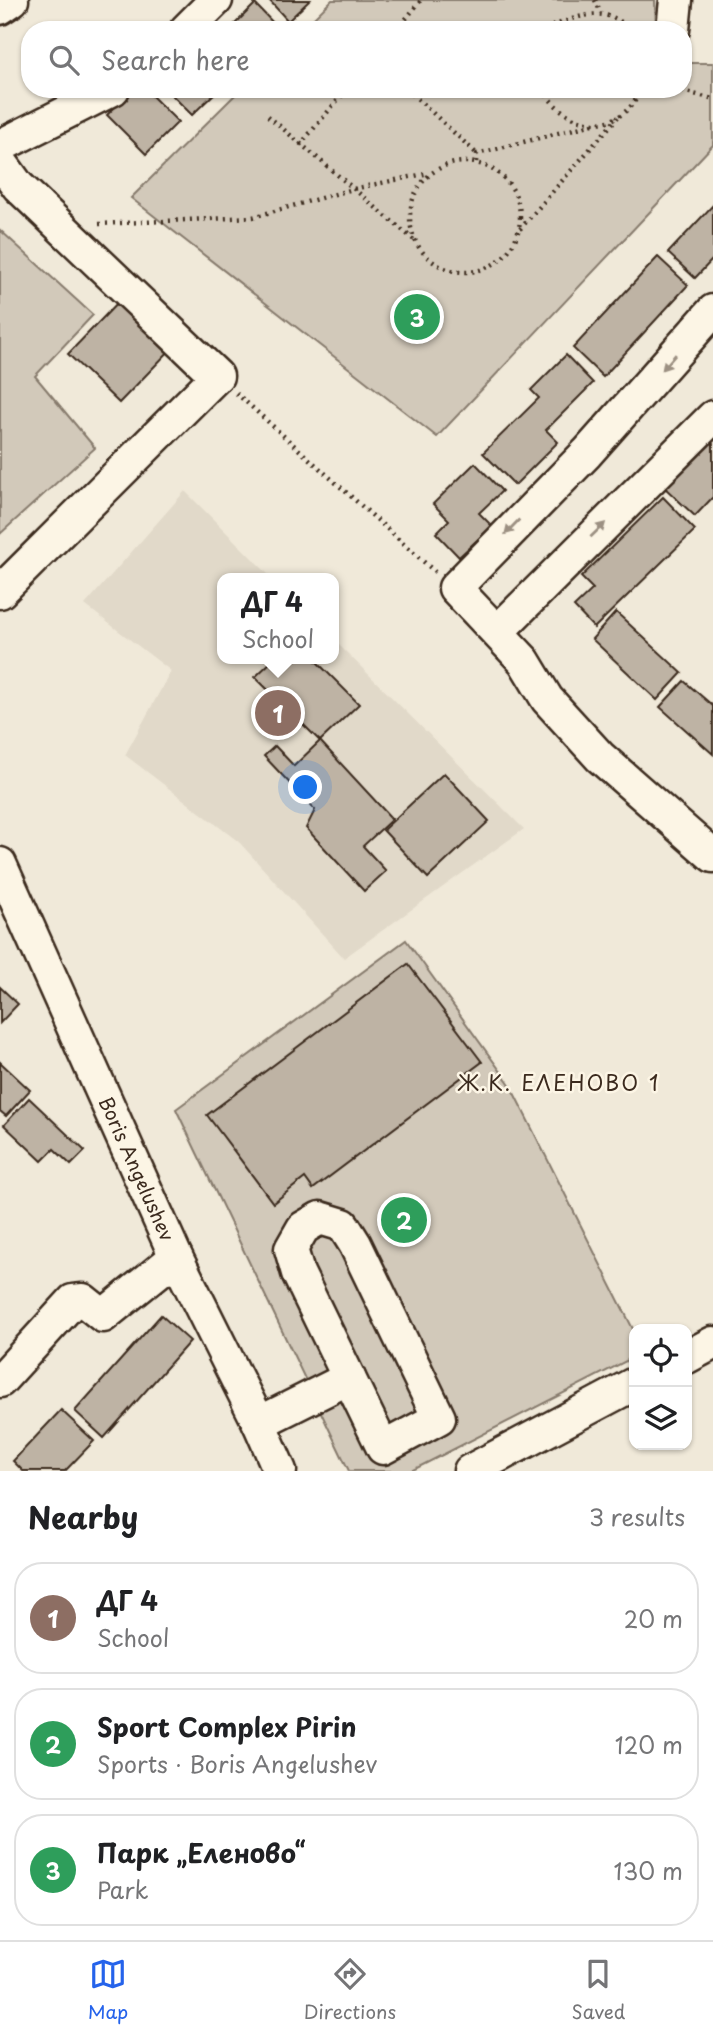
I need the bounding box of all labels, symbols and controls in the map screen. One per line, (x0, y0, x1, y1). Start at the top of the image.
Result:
search box (21, 21, 692, 98)
text: Search here (101, 40, 250, 79)
icon: search (45, 41, 83, 79)
pin: 3 (394, 291, 440, 343)
one-way arrow (662, 354, 677, 371)
one-way arrow (504, 519, 521, 536)
one-way arrow (589, 522, 606, 539)
popup (217, 573, 339, 664)
text: ДГ 4 (242, 582, 303, 621)
text: School (242, 621, 314, 656)
pin: 1 (255, 687, 301, 739)
your location (288, 770, 322, 804)
district label: Ж.К. ЕЛЕНОВО 1 (457, 1066, 660, 1098)
street label: Boris Angelushev (93, 1092, 182, 1245)
pin: 2 (381, 1194, 427, 1246)
map controls (629, 1324, 692, 1450)
button: locate (629, 1324, 692, 1387)
button: layers (629, 1387, 692, 1450)
text: Nearby (28, 1494, 138, 1539)
text: 3 results (589, 1499, 685, 1534)
text: ДГ 4 (97, 1581, 158, 1620)
text: 1 (48, 1601, 59, 1636)
text: 20 m (624, 1601, 683, 1636)
text: School (97, 1620, 169, 1655)
text: Sport Complex Pirin (97, 1707, 356, 1746)
text: 2 (45, 1727, 61, 1762)
text: 120 m (615, 1727, 683, 1762)
text: Sports · Boris Angelushev (97, 1746, 377, 1781)
text: Парк „Еленово“ (97, 1833, 305, 1872)
text: 3 (45, 1853, 61, 1888)
text: 130 m (613, 1853, 683, 1888)
text: Park (97, 1872, 148, 1907)
tab: Map (88, 1955, 128, 2025)
tab: Directions (304, 1955, 396, 2025)
tab: Saved (571, 1955, 625, 2025)

